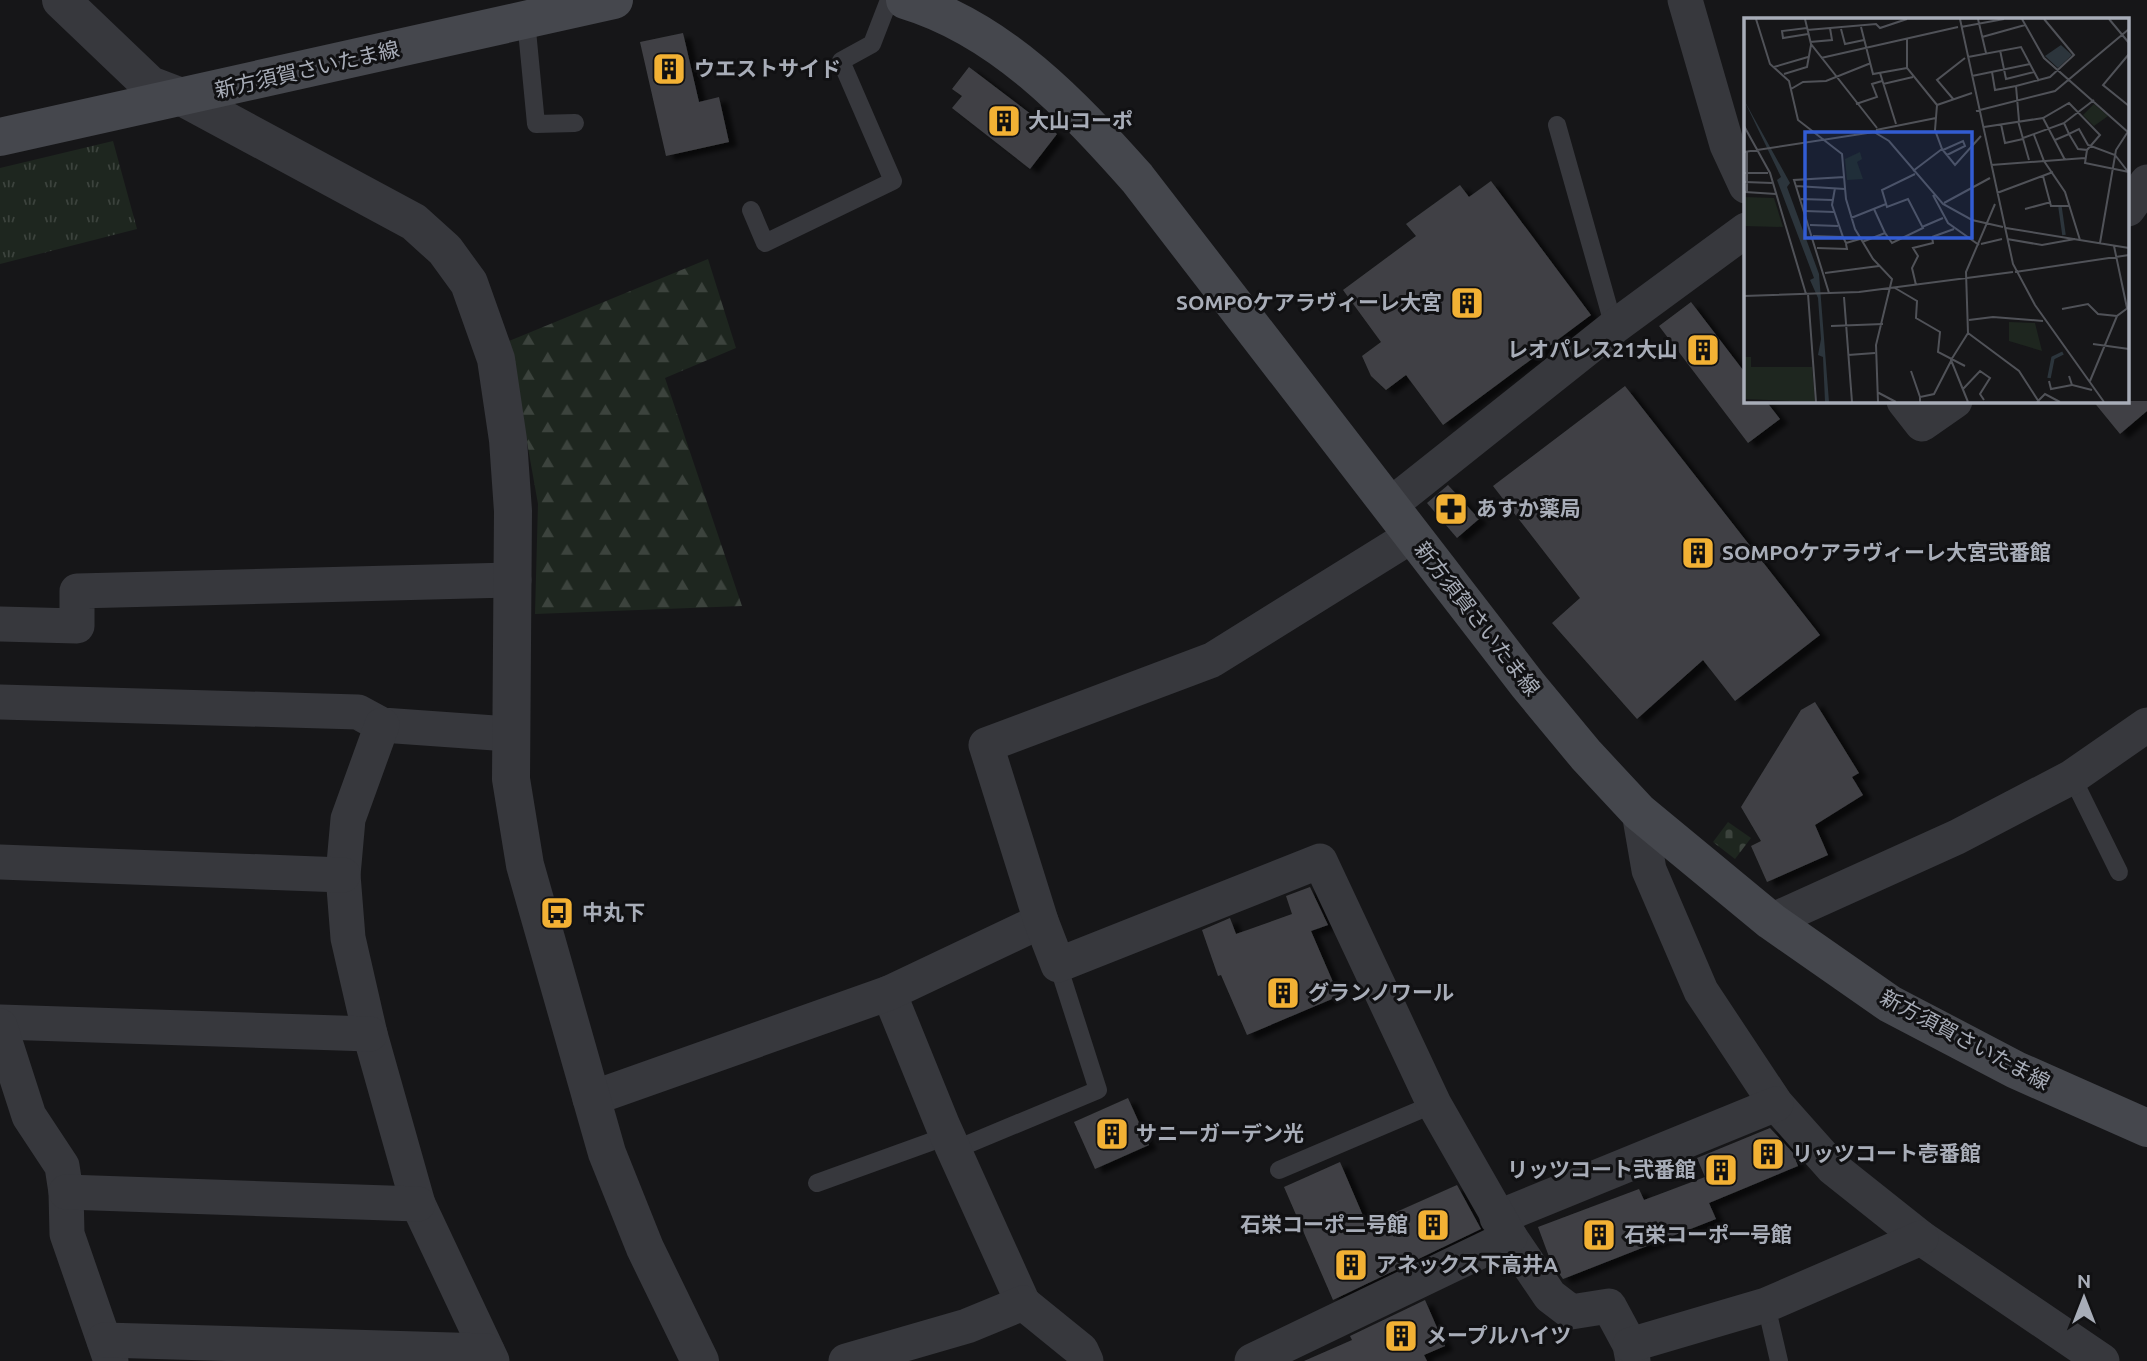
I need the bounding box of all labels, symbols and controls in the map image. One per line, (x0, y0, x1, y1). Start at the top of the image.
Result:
inset map (1744, 18, 2130, 402)
street label: 新方須賀さいたま線 (212, 36, 401, 102)
building icon: ウエストサイド (650, 50, 688, 88)
place label: ウエストサイド (694, 56, 841, 80)
building icon: 大山コーポ (985, 102, 1023, 140)
place label: 大山コーポ (1028, 108, 1133, 132)
building icon: SOMPOケアラヴィーレ大宮 (1448, 284, 1486, 322)
place label: SOMPOケアラヴィーレ大宮 (1176, 290, 1442, 314)
building icon: レオパレス21大山 (1684, 331, 1722, 369)
place label: レオパレス21大山 (1507, 337, 1678, 361)
pharmacy icon: あすか薬局 (1432, 490, 1470, 528)
place label: あすか薬局 (1476, 496, 1581, 520)
building icon: SOMPOケアラヴィーレ大宮弐番館 (1679, 534, 1717, 572)
street label: 新方須賀さいたま線 (1410, 537, 1545, 700)
place label: SOMPOケアラヴィーレ大宮弐番館 (1722, 540, 2051, 564)
bus stop icon: 中丸下 (538, 894, 576, 932)
place label: 中丸下 (582, 900, 645, 924)
building icon: グランノワール (1264, 974, 1302, 1012)
place label: グランノワール (1308, 980, 1454, 1004)
street label: 新方須賀さいたま線 (1877, 984, 2054, 1094)
building icon: サニーガーデン光 (1093, 1115, 1131, 1153)
place label: サニーガーデン光 (1136, 1121, 1304, 1145)
building icon: リッツコート壱番館 (1749, 1135, 1787, 1173)
place label: リッツコート壱番館 (1792, 1141, 1981, 1165)
building icon: リッツコート弐番館 (1702, 1151, 1740, 1189)
place label: リッツコート弐番館 (1507, 1157, 1696, 1181)
building icon: 石栄コーポ二号館 (1414, 1206, 1452, 1244)
place label: 石栄コーポ二号館 (1240, 1212, 1408, 1236)
building icon: 石栄コーポ一号館 (1580, 1216, 1618, 1254)
place label: 石栄コーポ一号館 (1624, 1222, 1792, 1246)
building icon: アネックス下高井A (1332, 1246, 1370, 1284)
place label: アネックス下高井A (1376, 1252, 1558, 1276)
north arrow (2049, 1263, 2119, 1333)
text: N (2077, 1270, 2091, 1292)
building icon: メープルハイツ (1382, 1317, 1420, 1355)
place label: メープルハイツ (1426, 1323, 1571, 1347)

